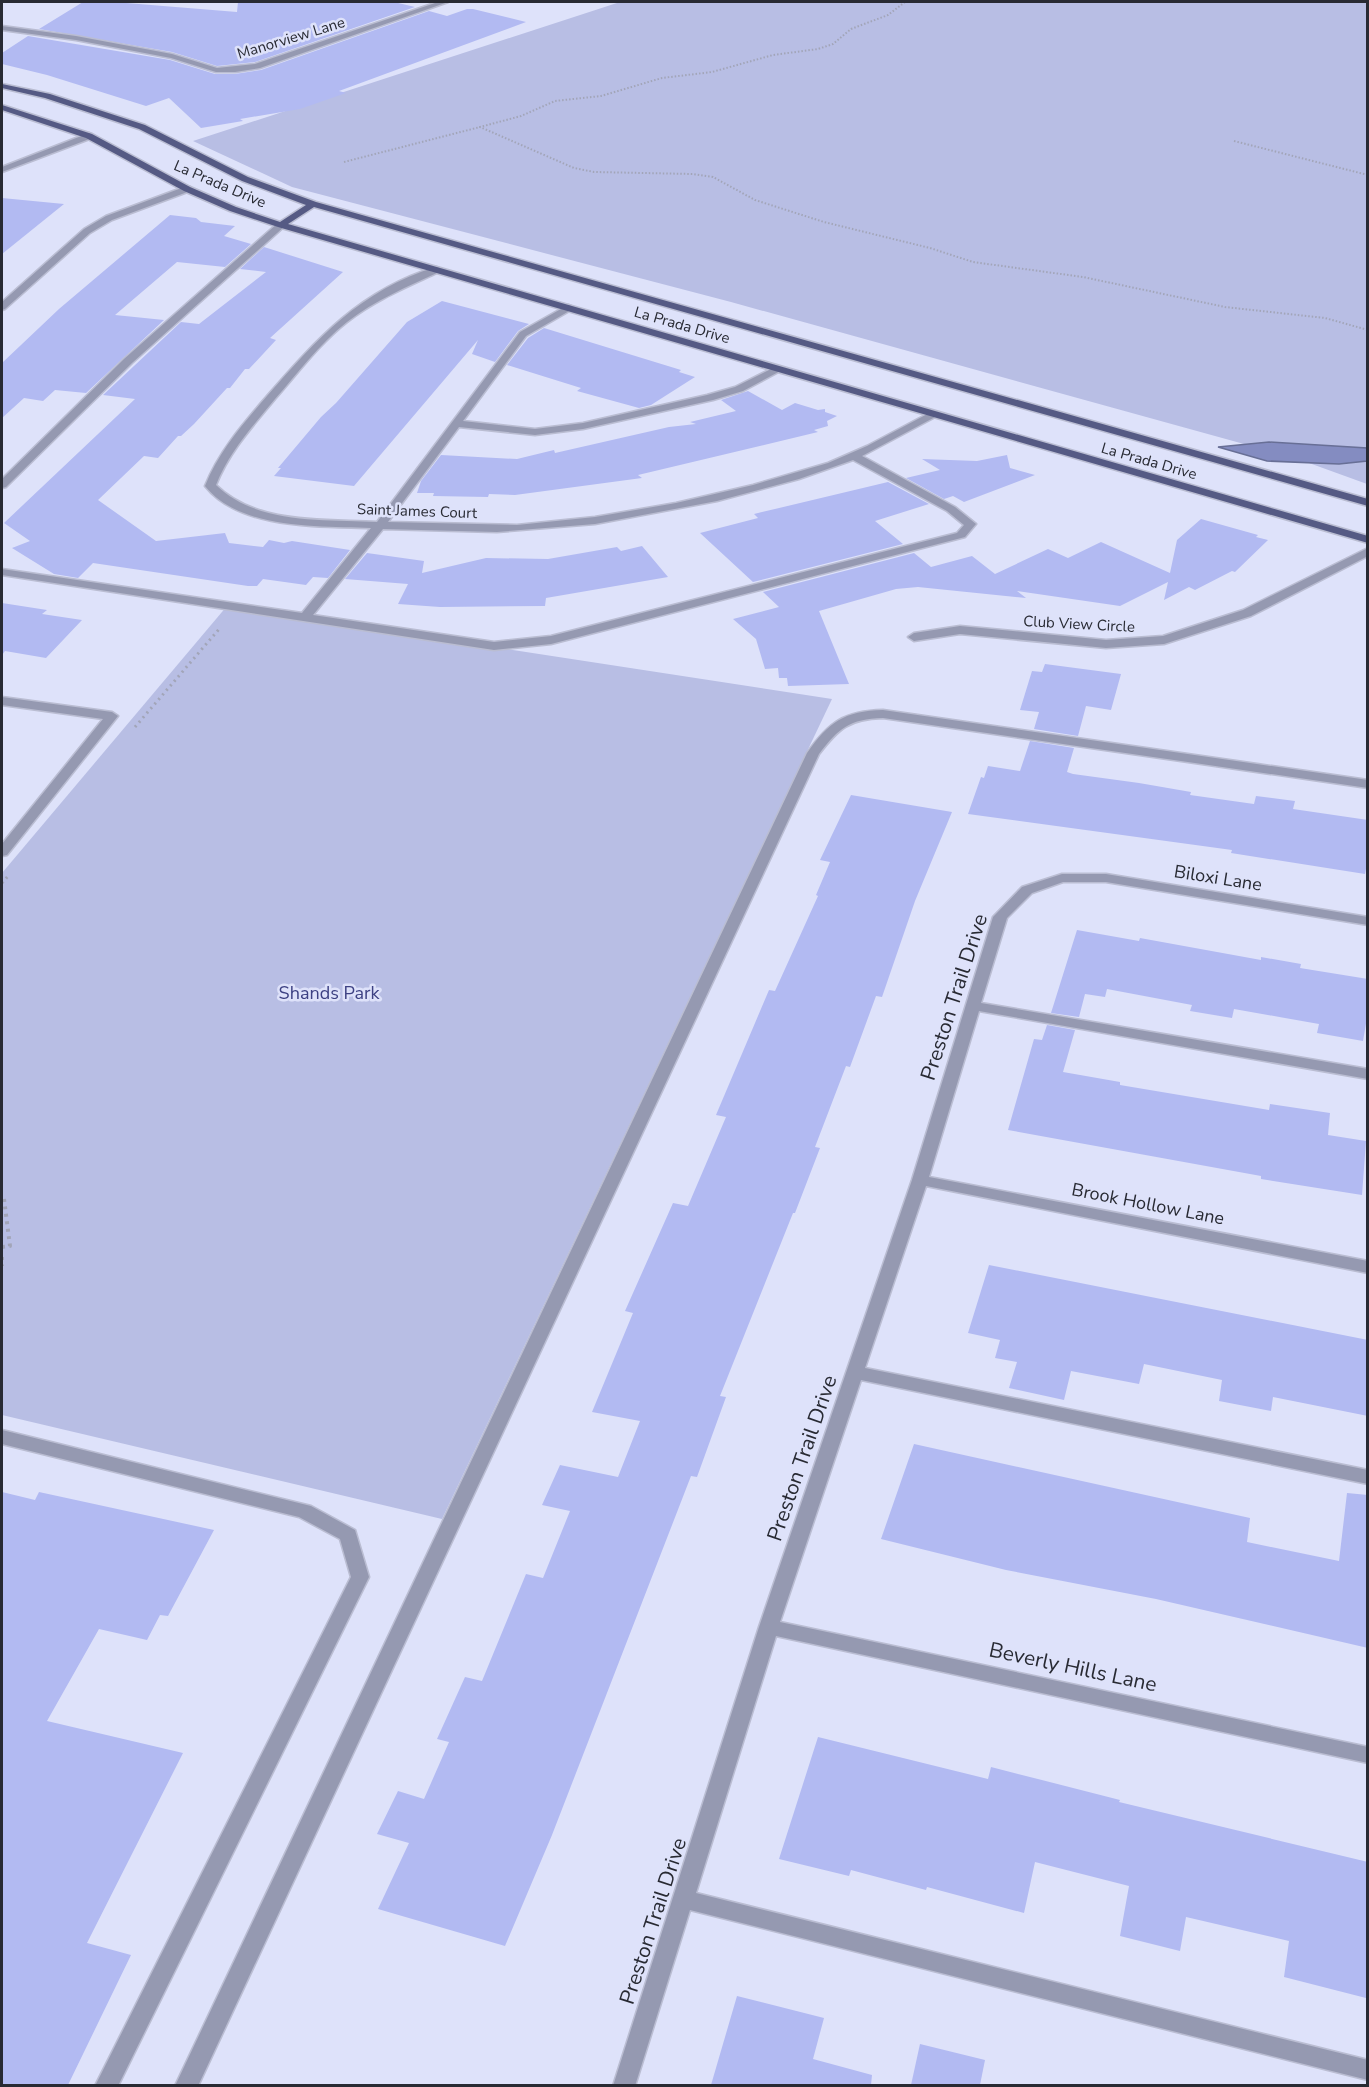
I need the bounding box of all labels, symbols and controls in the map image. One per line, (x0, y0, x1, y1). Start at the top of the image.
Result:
street label: Manorview Lane (235, 12, 347, 64)
street label: La Prada Drive (171, 156, 269, 212)
street label: La Prada Drive (632, 302, 732, 348)
street label: La Prada Drive (1099, 438, 1199, 484)
street label: Saint James Court (357, 499, 478, 523)
street label: Club View Circle (1023, 611, 1135, 637)
street label: Biloxi Lane (1172, 859, 1264, 897)
street label: Preston Trail Drive (914, 910, 994, 1084)
park label: Shands Park (279, 981, 380, 1005)
street label: Brook Hollow Lane (1070, 1177, 1226, 1231)
street label: Preston Trail Drive (760, 1371, 844, 1545)
street label: Beverly Hills Lane (986, 1636, 1160, 1698)
street label: Preston Trail Drive (613, 1834, 693, 2008)

